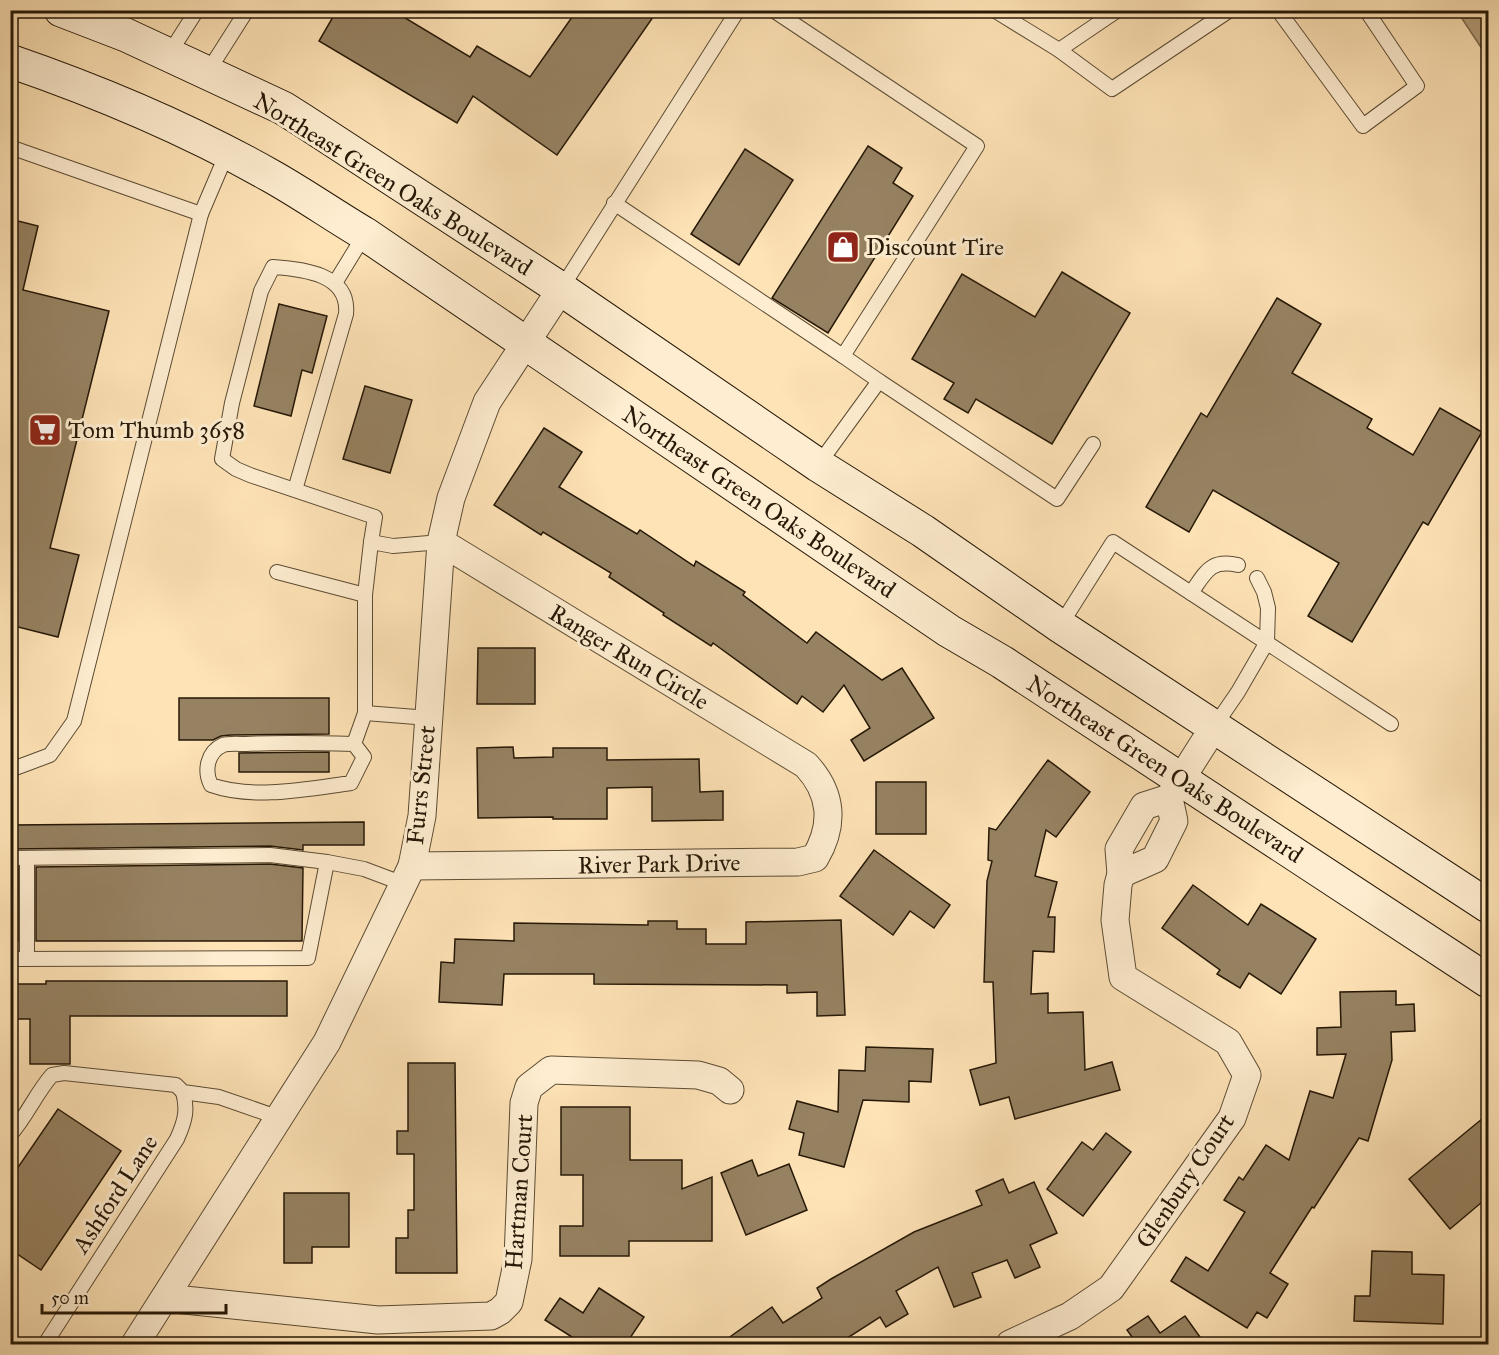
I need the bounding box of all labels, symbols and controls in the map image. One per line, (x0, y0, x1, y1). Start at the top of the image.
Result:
street label: Northeast Green Oaks Boulevard (248, 86, 538, 282)
shop icon: Discount Tire (825, 229, 861, 265)
place label: Discount Tire (866, 232, 1004, 262)
street label: Northeast Green Oaks Boulevard (617, 399, 901, 605)
supermarket icon: Tom Thumb 3658 (27, 412, 63, 448)
place label: Tom Thumb 3658 (68, 415, 245, 445)
street label: Ranger Run Circle (544, 597, 714, 717)
street label: Northeast Green Oaks Boulevard (1021, 668, 1309, 870)
street label: Furrs Street (400, 723, 442, 846)
street label: River Park Drive (577, 848, 741, 880)
street label: Glenbury Court (1129, 1108, 1241, 1254)
street label: Hartman Court (499, 1113, 539, 1271)
street label: Ashford Lane (65, 1129, 164, 1260)
scale bar (42, 1277, 226, 1315)
text: 50 m (51, 1287, 89, 1309)

